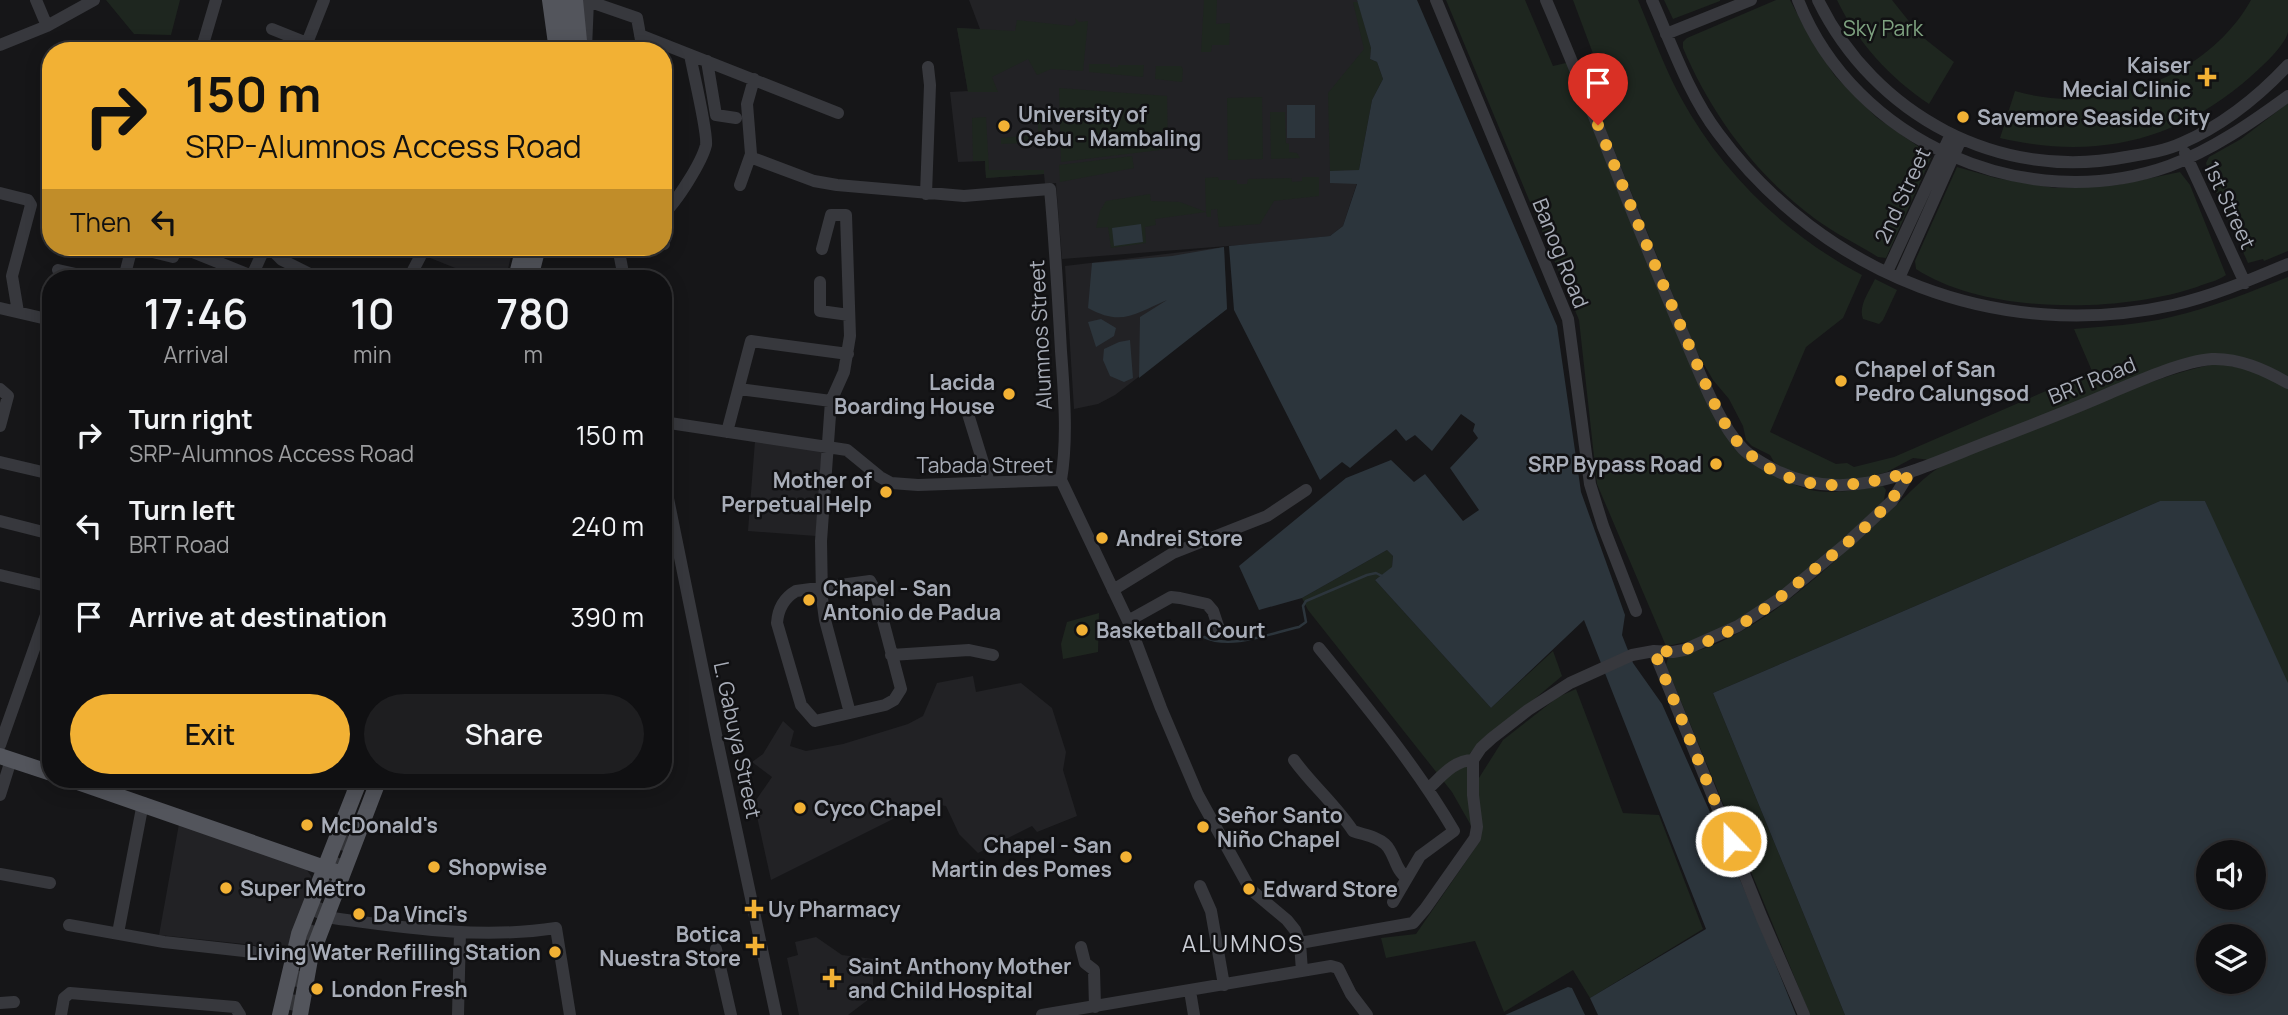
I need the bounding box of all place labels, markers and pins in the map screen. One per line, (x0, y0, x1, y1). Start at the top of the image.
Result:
place label: Kaiser Mecial Clinic (2062, 51, 2191, 103)
pin (1568, 53, 1628, 125)
marker: Kaiser Mecial Clinic (2197, 67, 2217, 87)
place label: University of Cebu - Mambaling (1018, 100, 1201, 152)
place label: Savemore Seaside City (1977, 103, 2210, 131)
marker: Savemore Seaside City (1955, 109, 1971, 125)
marker: University of Cebu - Mambaling (996, 118, 1012, 134)
place label: Chapel of San Pedro Calungsod (1855, 355, 2029, 407)
place label: Lacida Boarding House (834, 368, 995, 420)
marker: Chapel of San Pedro Calungsod (1833, 373, 1849, 389)
marker: Lacida Boarding House (1001, 386, 1017, 402)
place label: SRP Bypass Road (1528, 450, 1702, 478)
marker: SRP Bypass Road (1708, 456, 1724, 472)
place label: Mother of Perpetual Help (721, 466, 872, 518)
marker: Mother of Perpetual Help (878, 484, 894, 500)
place label: Andrei Store (1116, 524, 1243, 552)
marker: Andrei Store (1094, 530, 1110, 546)
place label: Chapel - San Antonio de Padua (823, 574, 1001, 626)
marker: Chapel - San Antonio de Padua (801, 592, 817, 608)
place label: Basketball Court (1096, 616, 1266, 644)
marker: Basketball Court (1074, 622, 1090, 638)
place label: Cyco Chapel (814, 794, 942, 822)
marker: Cyco Chapel (792, 800, 808, 816)
place label: Señor Santo Niño Chapel (1217, 801, 1343, 853)
place label: McDonald's (321, 811, 438, 839)
marker: McDonald's (299, 817, 315, 833)
marker: Señor Santo Niño Chapel (1195, 819, 1211, 835)
place label: Chapel - San Martin des Pomes (931, 831, 1112, 883)
marker: Chapel - San Martin des Pomes (1118, 849, 1134, 865)
place label: Shopwise (448, 853, 547, 881)
marker: Shopwise (426, 859, 442, 875)
place label: Super Metro (240, 874, 366, 902)
place label: Edward Store (1263, 875, 1398, 903)
marker: Super Metro (218, 880, 234, 896)
marker: Edward Store (1241, 881, 1257, 897)
place label: Uy Pharmacy (768, 895, 901, 923)
place label: Da Vinci's (373, 900, 468, 928)
marker: Uy Pharmacy (746, 901, 762, 917)
marker: Da Vinci's (351, 906, 367, 922)
place label: Botica Nuestra Store (599, 920, 741, 972)
place label: Living Water Refilling Station (246, 938, 541, 966)
marker: Botica Nuestra Store (747, 938, 763, 954)
marker: Living Water Refilling Station (547, 944, 563, 960)
place label: Saint Anthony Mother and Child Hospital (848, 952, 1072, 1004)
marker: Saint Anthony Mother and Child Hospital (822, 968, 842, 988)
place label: London Fresh (331, 975, 468, 1003)
marker: London Fresh (309, 981, 325, 997)

